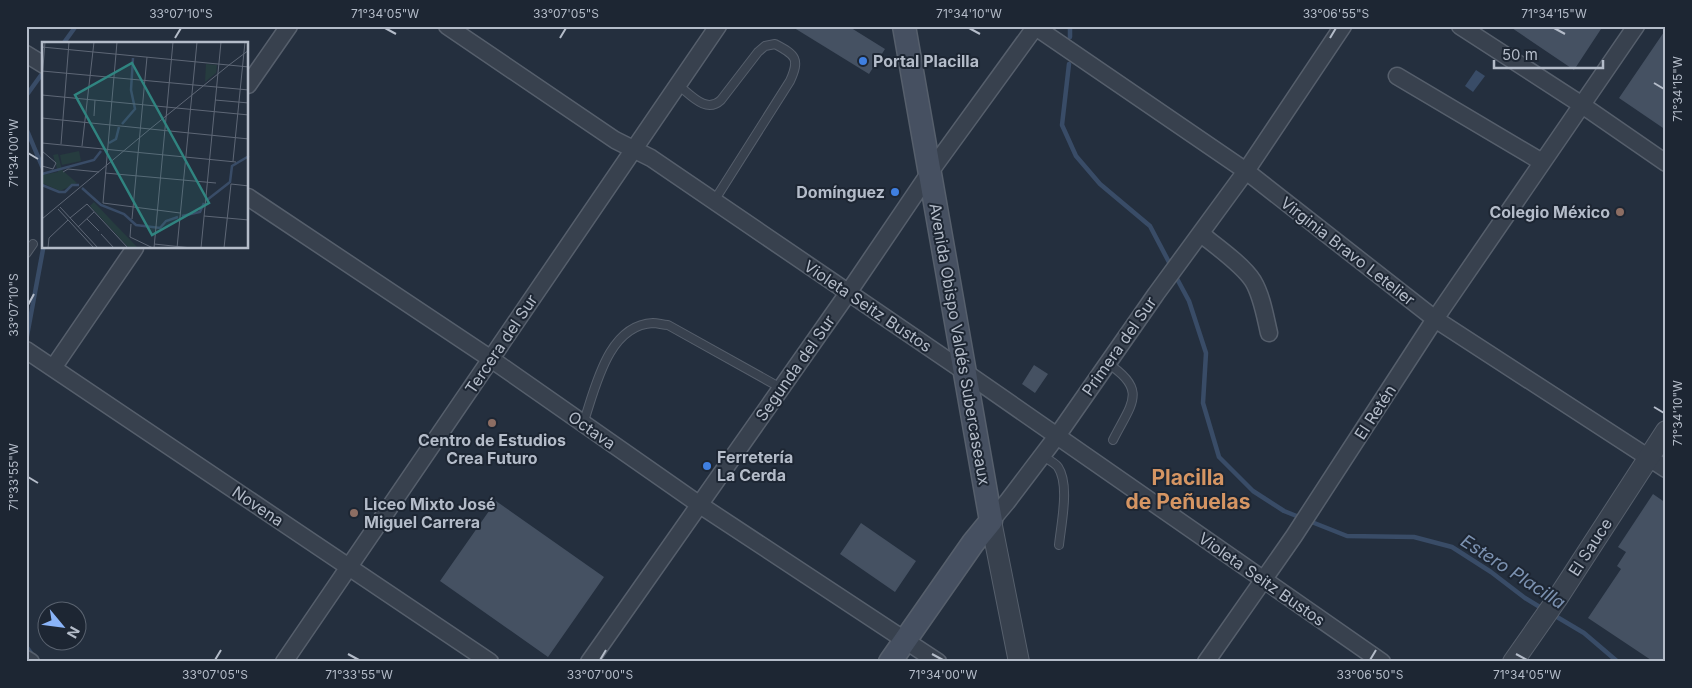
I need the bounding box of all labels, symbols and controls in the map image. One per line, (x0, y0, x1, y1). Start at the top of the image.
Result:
text: 33°07'10"S (149, 6, 213, 21)
text: 71°34'05"W (351, 6, 419, 21)
text: 33°07'05"S (533, 6, 599, 21)
text: 71°34'10"W (936, 6, 1002, 21)
text: 33°06'55"S (1303, 6, 1370, 21)
text: 71°34'15"W (1521, 6, 1587, 21)
scale bar (1494, 38, 1603, 70)
inset map (42, 42, 249, 249)
text: 50 m (1502, 45, 1538, 64)
place label: Portal Placilla (873, 51, 979, 71)
marker: Portal Placilla (857, 55, 869, 67)
text: 71°34'15"W (1670, 56, 1685, 122)
text: 71°34'00"W (6, 119, 21, 187)
place label: Domínguez (796, 182, 885, 202)
marker: Domínguez (889, 186, 901, 198)
street label: Virginia Bravo Letelier (1277, 192, 1419, 310)
street label: Avenida Obispo Valdés Subercaseaux (925, 201, 995, 487)
place label: Colegio México (1489, 202, 1610, 222)
marker: Colegio México (1614, 206, 1626, 218)
street label: Violeta Seitz Bustos (800, 256, 936, 356)
text: 33°07'10"S (6, 273, 21, 337)
street label: Tercera del Sur (460, 291, 542, 397)
street label: Primera del Sur (1077, 293, 1161, 399)
street label: Segunda del Sur (751, 311, 839, 425)
text: 71°34'10"W (1670, 380, 1685, 446)
street label: El Retén (1350, 381, 1400, 443)
street label: Octava (564, 407, 620, 453)
marker: Centro de Estudios Crea Futuro (486, 417, 498, 429)
place label: Centro de Estudios Crea Futuro (418, 430, 566, 468)
text: 71°33'55"W (6, 443, 21, 511)
place label: Ferretería La Cerda (717, 447, 793, 485)
marker: Ferretería La Cerda (701, 460, 713, 472)
district label: Placilla de Peñuelas (1126, 465, 1250, 514)
street label: Novena (228, 482, 288, 530)
place label: Liceo Mixto José Miguel Carrera (364, 494, 496, 532)
marker: Liceo Mixto José Miguel Carrera (348, 507, 360, 519)
street label: El Sauce (1564, 514, 1616, 580)
street label: Violeta Seitz Bustos (1195, 528, 1329, 630)
water label: Estero Placilla (1457, 530, 1569, 613)
north arrow (38, 600, 88, 650)
text: N (64, 624, 84, 641)
text: 33°07'05"S (182, 667, 248, 682)
text: 71°33'55"W (325, 667, 393, 682)
text: 33°07'00"S (567, 667, 633, 682)
text: 71°34'00"W (909, 667, 977, 682)
text: 33°06'50"S (1337, 667, 1404, 682)
text: 71°34'05"W (1493, 667, 1561, 682)

